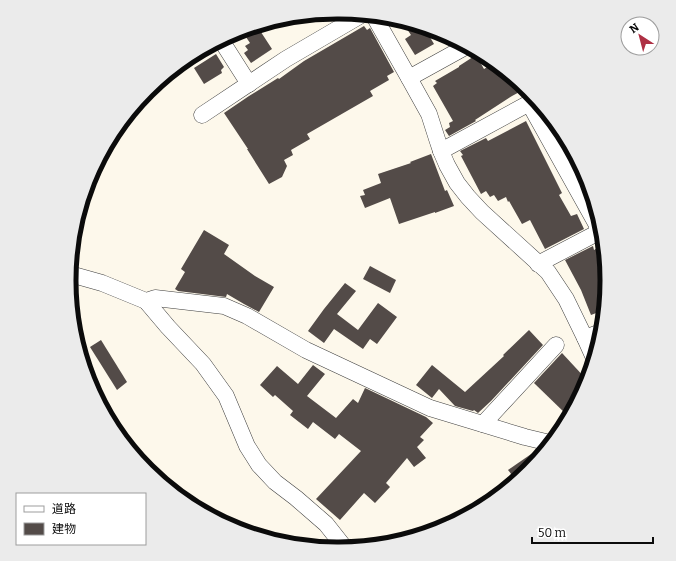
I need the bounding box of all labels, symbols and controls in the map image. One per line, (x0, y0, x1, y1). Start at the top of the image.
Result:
north arrow (620, 16, 660, 56)
text: N (627, 20, 642, 36)
legend (16, 493, 146, 545)
text: 道路 (52, 502, 76, 516)
scale bar (532, 519, 653, 545)
text: 建物 (52, 522, 76, 536)
text: 50 m (538, 526, 567, 540)

